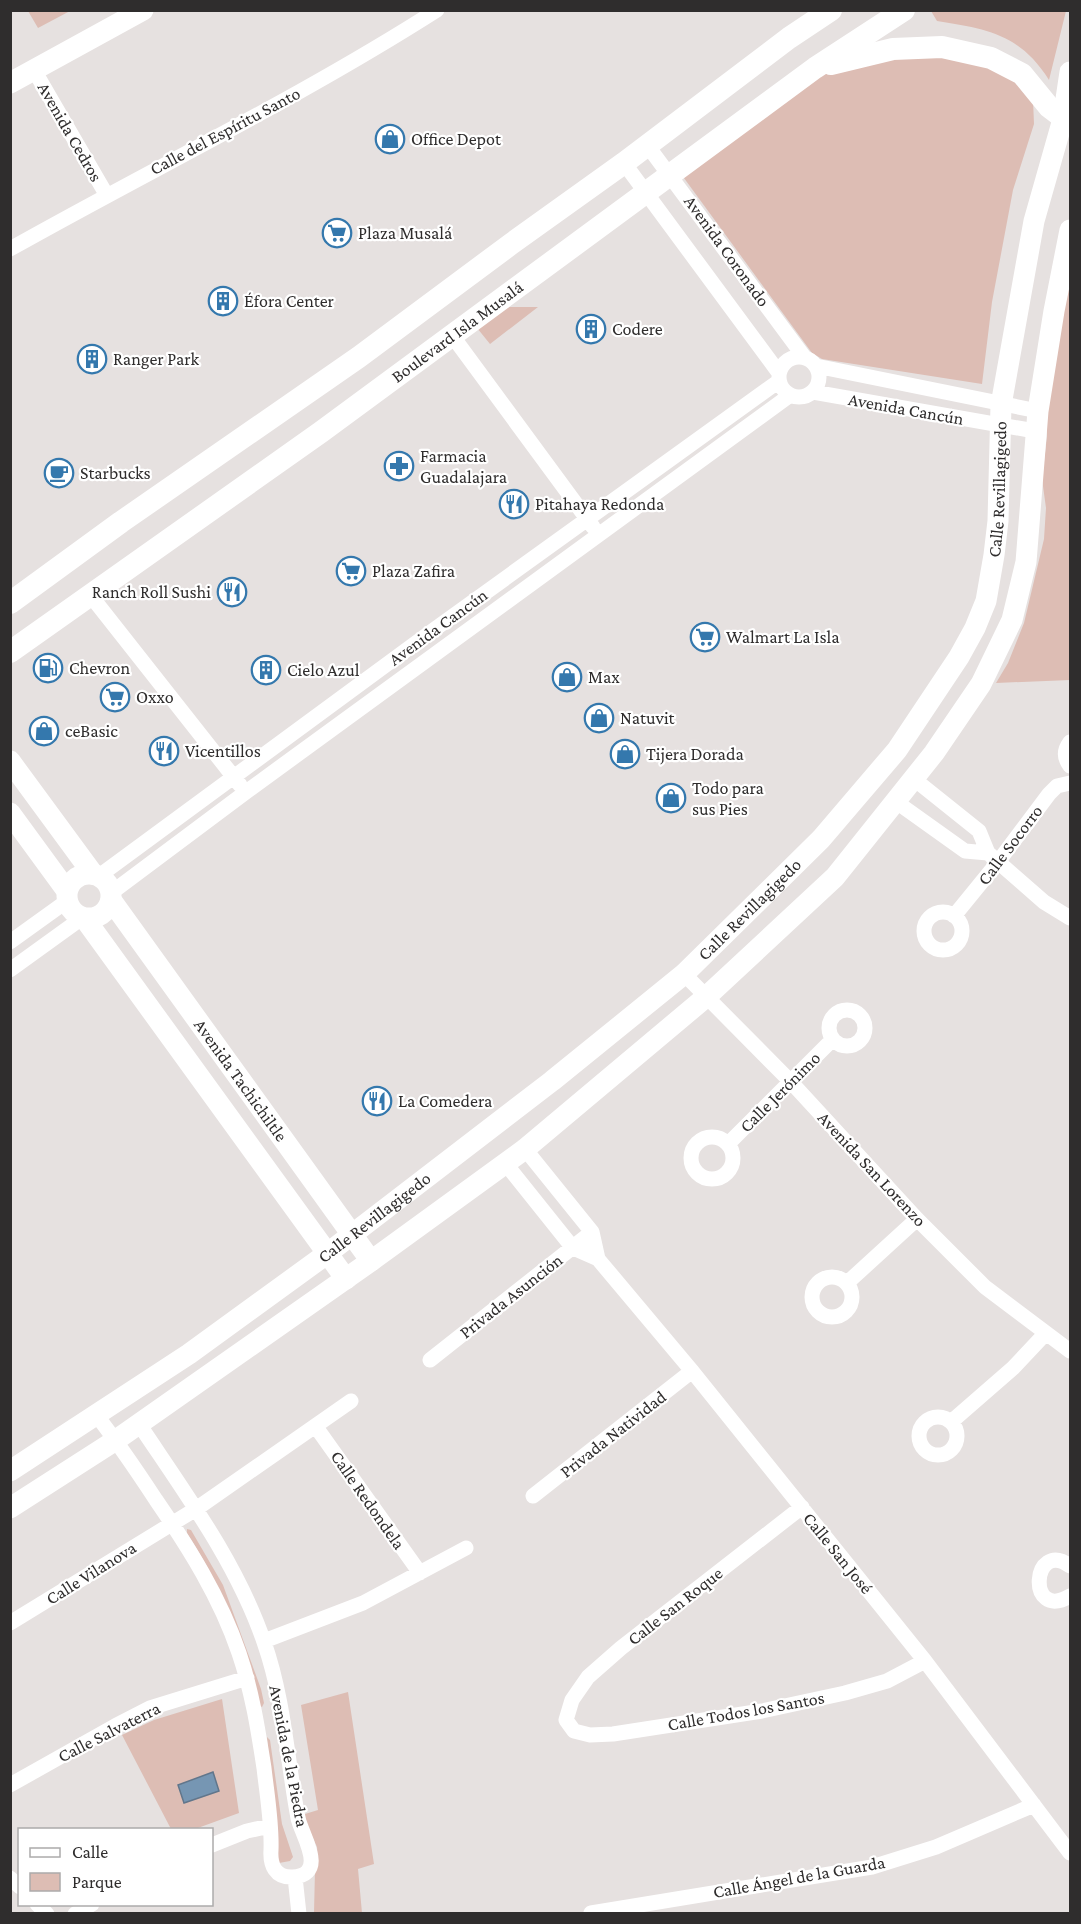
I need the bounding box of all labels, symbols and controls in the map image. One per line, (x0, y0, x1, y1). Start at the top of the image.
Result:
street label: Avenida Cedros (33, 79, 107, 185)
street label: Calle del Espíritu Santo (146, 83, 304, 179)
shop icon: Office Depot (374, 123, 406, 155)
place label: Office Depot (411, 129, 502, 149)
street label: Avenida Coronado (680, 192, 774, 310)
supermarket icon: Plaza Musalá (321, 217, 353, 249)
place label: Plaza Musalá (358, 223, 452, 243)
street label: Boulevard Isla Musalá (387, 277, 527, 387)
building icon: Éfora Center (207, 285, 239, 317)
place label: Éfora Center (244, 291, 335, 311)
building icon: Codere (575, 313, 607, 345)
place label: Codere (612, 319, 663, 339)
building icon: Ranger Park (76, 343, 108, 375)
place label: Ranger Park (113, 349, 200, 369)
street label: Avenida Cancún (847, 389, 966, 429)
street label: Calle Revillagigedo (984, 421, 1011, 559)
place label: Farmacia Guadalajara (420, 446, 507, 488)
pharmacy icon: Farmacia Guadalajara (383, 450, 415, 482)
cafe icon: Starbucks (43, 457, 75, 489)
place label: Starbucks (80, 463, 151, 483)
restaurant icon: Pitahaya Redonda (498, 488, 530, 520)
place label: Pitahaya Redonda (535, 494, 664, 514)
supermarket icon: Plaza Zafira (335, 555, 367, 587)
place label: Plaza Zafira (372, 561, 455, 581)
restaurant icon: Ranch Roll Sushi (216, 576, 248, 608)
place label: Ranch Roll Sushi (92, 582, 211, 602)
street label: Avenida Cancún (385, 584, 491, 669)
supermarket icon: Walmart La Isla (689, 621, 721, 653)
place label: Walmart La Isla (726, 627, 840, 647)
fuel station icon: Chevron (32, 652, 64, 684)
building icon: Cielo Azul (250, 654, 282, 686)
place label: Chevron (69, 658, 130, 678)
place label: Cielo Azul (287, 660, 360, 680)
shop icon: Max (551, 661, 583, 693)
place label: Max (588, 667, 620, 687)
supermarket icon: Oxxo (99, 681, 131, 713)
place label: Oxxo (136, 687, 174, 707)
shop icon: Natuvit (583, 702, 615, 734)
place label: Natuvit (620, 708, 676, 728)
shop icon: ceBasic (28, 715, 60, 747)
place label: ceBasic (65, 721, 118, 741)
restaurant icon: Vicentillos (148, 735, 180, 767)
shop icon: Tijera Dorada (609, 738, 641, 770)
place label: Vicentillos (185, 741, 261, 761)
place label: Tijera Dorada (646, 744, 744, 765)
place label: Todo para sus Pies (692, 778, 764, 819)
shop icon: Todo para sus Pies (655, 782, 687, 814)
street label: Calle Socorro (974, 801, 1046, 889)
street label: Calle Revillagigedo (694, 854, 805, 964)
street label: Avenida Tachichiltle (190, 1015, 292, 1145)
street label: Calle Jerónimo (736, 1048, 824, 1136)
restaurant icon: La Comedera (361, 1085, 393, 1117)
place label: La Comedera (398, 1091, 492, 1111)
street label: Avenida San Lorenzo (814, 1108, 930, 1230)
street label: Calle Revillagigedo (314, 1168, 435, 1267)
street label: Privada Asunción (456, 1249, 567, 1342)
street label: Privada Natividad (556, 1386, 670, 1482)
street label: Calle Redondela (327, 1447, 409, 1553)
street label: Calle San José (799, 1508, 877, 1598)
street label: Calle Vilanova (42, 1537, 140, 1609)
street label: Calle San Roque (624, 1563, 726, 1649)
street label: Avenida de la Piedra (265, 1683, 313, 1829)
street label: Calle Todos los Santos (666, 1687, 826, 1735)
street label: Calle Salvaterra (55, 1698, 163, 1766)
legend (18, 1828, 213, 1906)
text: Calle (72, 1842, 108, 1862)
street label: Calle Ángel de la Guarda (711, 1852, 887, 1902)
text: Parque (72, 1872, 122, 1892)

